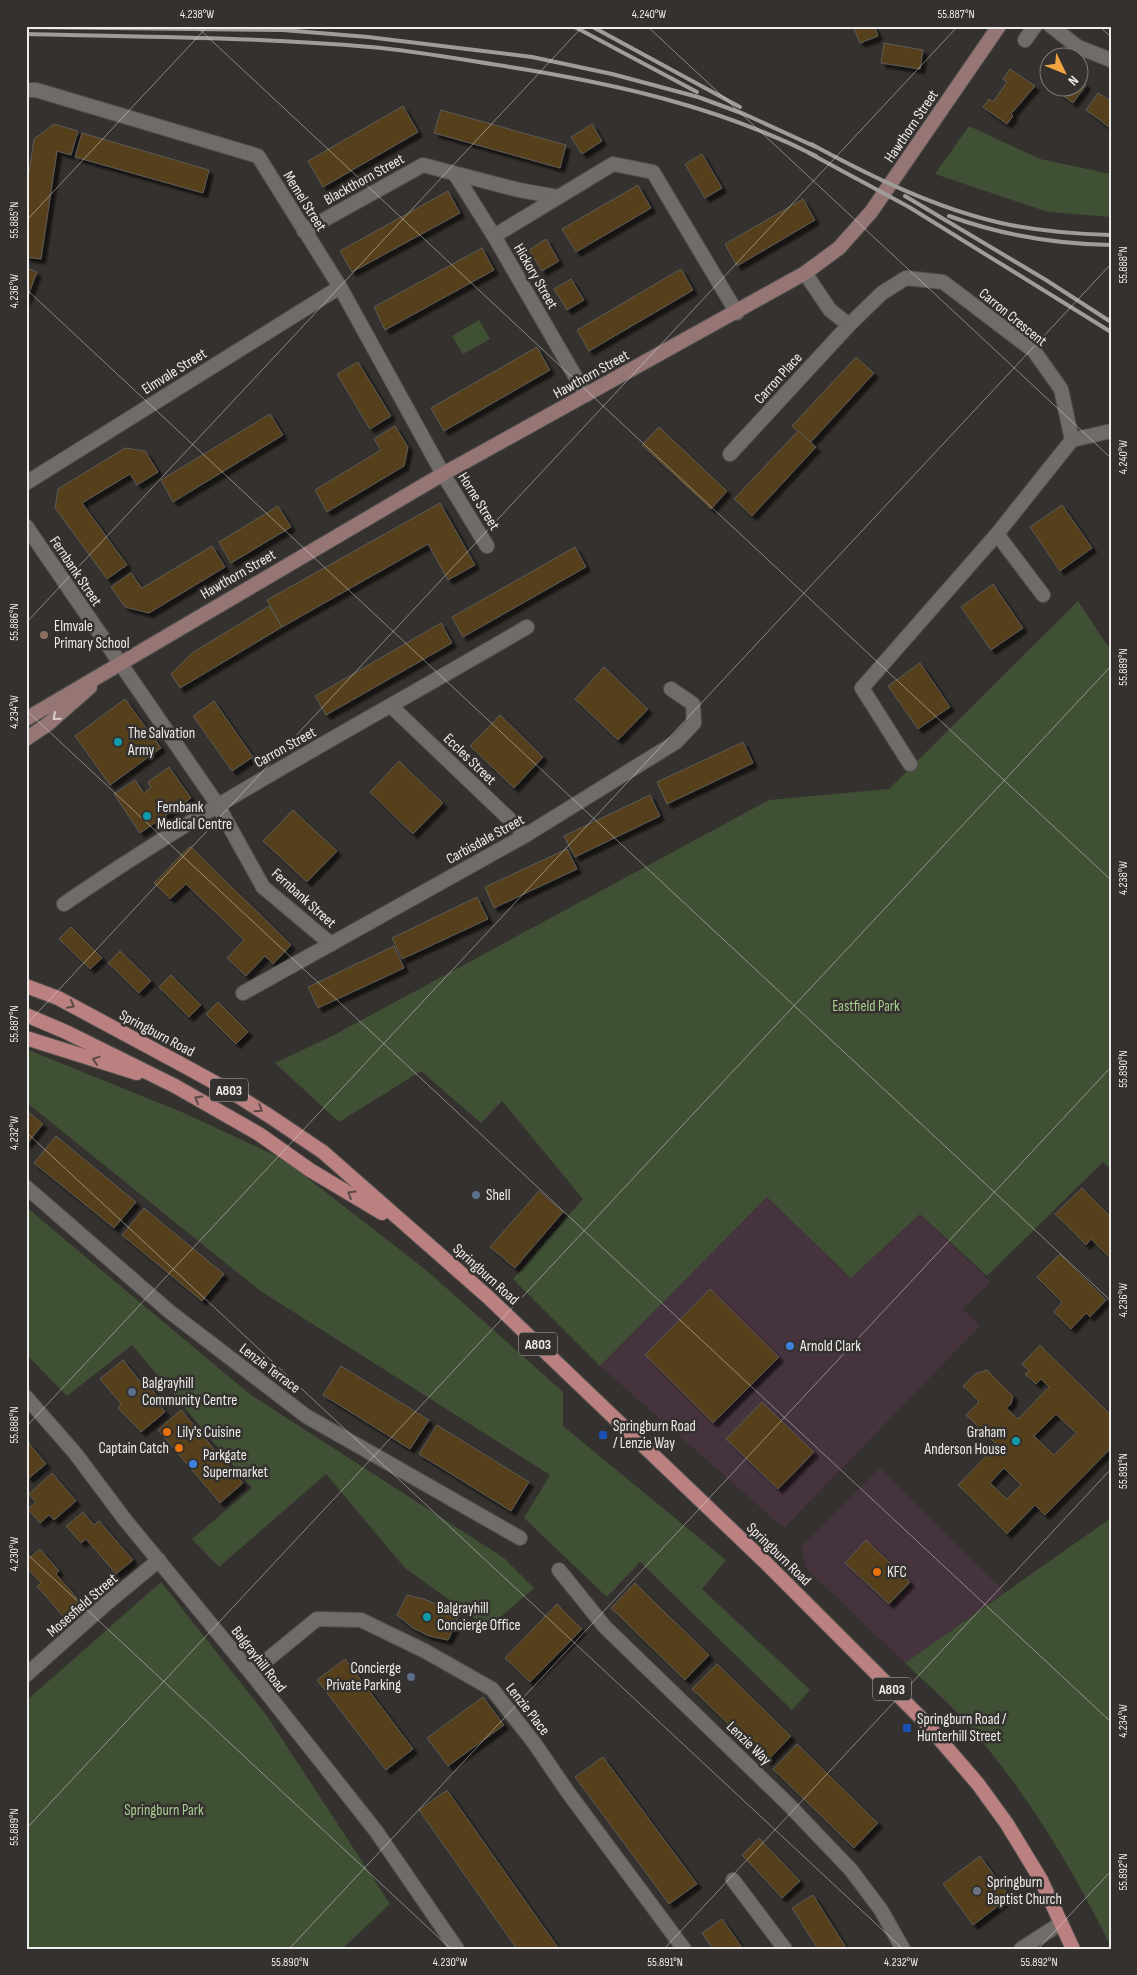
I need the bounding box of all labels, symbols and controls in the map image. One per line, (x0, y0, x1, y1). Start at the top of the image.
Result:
text: 4.238°W (180, 7, 214, 22)
text: 4.240°W (632, 7, 666, 22)
text: 55.887°N (937, 7, 975, 22)
north arrow (1040, 48, 1090, 98)
text: N (1064, 72, 1082, 89)
street label: Hawthorn Street (880, 86, 943, 166)
street label: Blackthorn Street (321, 149, 408, 209)
street label: Memel Street (279, 168, 331, 235)
text: 55.885°N (7, 202, 22, 238)
street label: Hickory Street (509, 240, 562, 313)
text: 55.888°N (1116, 246, 1131, 284)
text: 4.236°W (7, 274, 22, 308)
street label: Carron Crescent (975, 284, 1051, 351)
street label: Elmvale Street (138, 344, 211, 399)
street label: Hawthorn Street (550, 346, 633, 403)
street label: Carron Place (750, 349, 807, 408)
text: 4.240°W (1116, 440, 1131, 474)
street label: Horne Street (453, 469, 504, 534)
street label: Fernbank Street (45, 533, 106, 610)
street label: Hawthorn Street (197, 545, 280, 604)
text: 55.886°N (7, 603, 22, 641)
place label: Elmvale Primary School (54, 617, 130, 653)
marker: Elmvale Primary School (38, 629, 50, 641)
text: 55.889°N (1116, 648, 1131, 686)
text: 4.234°W (7, 695, 22, 729)
one-way arrow (53, 712, 62, 721)
street label: Carron Street (251, 722, 320, 772)
place label: The Salvation Army (127, 724, 195, 760)
street label: Eccles Street (439, 730, 500, 790)
marker: The Salvation Army (112, 736, 124, 748)
place label: Fernbank Medical Centre (157, 798, 232, 834)
marker: Fernbank Medical Centre (141, 810, 153, 822)
street label: Carbisdale Street (443, 810, 528, 869)
text: 4.238°W (1116, 861, 1131, 895)
street label: Fernbank Street (267, 864, 340, 933)
park label: Eastfield Park (832, 997, 900, 1016)
one-way arrow (66, 999, 75, 1009)
text: 55.887°N (7, 1005, 22, 1043)
street label: Springburn Road (116, 1006, 198, 1061)
text: 55.890°N (1116, 1050, 1131, 1088)
one-way arrow (92, 1056, 100, 1066)
road number: A803 (210, 1078, 248, 1102)
one-way arrow (195, 1096, 204, 1106)
one-way arrow (253, 1103, 263, 1112)
text: 4.232°W (7, 1116, 22, 1150)
place label: Shell (486, 1186, 510, 1205)
marker: Shell (470, 1189, 482, 1201)
one-way arrow (348, 1191, 357, 1201)
street label: Springburn Road (449, 1240, 523, 1309)
text: 4.236°W (1116, 1283, 1131, 1317)
road number: A803 (519, 1332, 557, 1356)
place label: Arnold Clark (799, 1337, 861, 1356)
street label: Lenzie Terrace (235, 1339, 304, 1398)
marker: Arnold Clark (784, 1340, 796, 1352)
place label: Balgrayhill Community Centre (142, 1374, 237, 1410)
marker: Balgrayhill Community Centre (126, 1386, 138, 1398)
text: 55.888°N (7, 1406, 22, 1444)
place label: Springburn Road / Lenzie Way (613, 1417, 696, 1453)
place label: Lily's Cuisine (177, 1423, 241, 1442)
place label: Graham Anderson House (924, 1423, 1006, 1459)
marker: Lily's Cuisine (161, 1426, 173, 1438)
marker: Springburn Road / Lenzie Way (597, 1429, 609, 1441)
marker: Graham Anderson House (1010, 1435, 1022, 1447)
place label: Captain Catch (98, 1439, 169, 1458)
marker: Captain Catch (173, 1442, 185, 1454)
place label: Parkgate Supermarket (203, 1446, 268, 1482)
text: 55.891°N (1116, 1453, 1131, 1489)
marker: Parkgate Supermarket (187, 1458, 199, 1470)
street label: Springburn Road (742, 1519, 815, 1590)
text: 4.230°W (7, 1537, 22, 1571)
place label: KFC (887, 1563, 907, 1582)
marker: KFC (871, 1566, 883, 1578)
street label: Mosesfield Street (43, 1569, 122, 1641)
place label: Balgrayhill Concierge Office (437, 1599, 521, 1635)
marker: Balgrayhill Concierge Office (421, 1611, 433, 1623)
street label: Balgrayhill Road (227, 1622, 290, 1696)
place label: Concierge Private Parking (326, 1659, 401, 1695)
marker: Concierge Private Parking (405, 1671, 417, 1683)
road number: A803 (873, 1678, 911, 1700)
street label: Lenzie Place (501, 1679, 554, 1739)
text: 4.234°W (1116, 1704, 1131, 1738)
place label: Springburn Road / Hunterhill Street (917, 1710, 1007, 1746)
street label: Lenzie Way (722, 1717, 775, 1770)
marker: Springburn Road / Hunterhill Street (901, 1722, 913, 1734)
park label: Springburn Park (124, 1801, 204, 1820)
text: 55.889°N (7, 1808, 22, 1846)
text: 55.892°N (1116, 1853, 1131, 1891)
place label: Springburn Baptist Church (987, 1873, 1062, 1909)
marker: Springburn Baptist Church (971, 1885, 983, 1897)
text: 55.890°N (271, 1955, 309, 1970)
text: 4.230°W (433, 1955, 467, 1970)
text: 55.891°N (647, 1955, 683, 1970)
text: 4.232°W (884, 1955, 918, 1970)
text: 55.892°N (1020, 1955, 1058, 1970)

